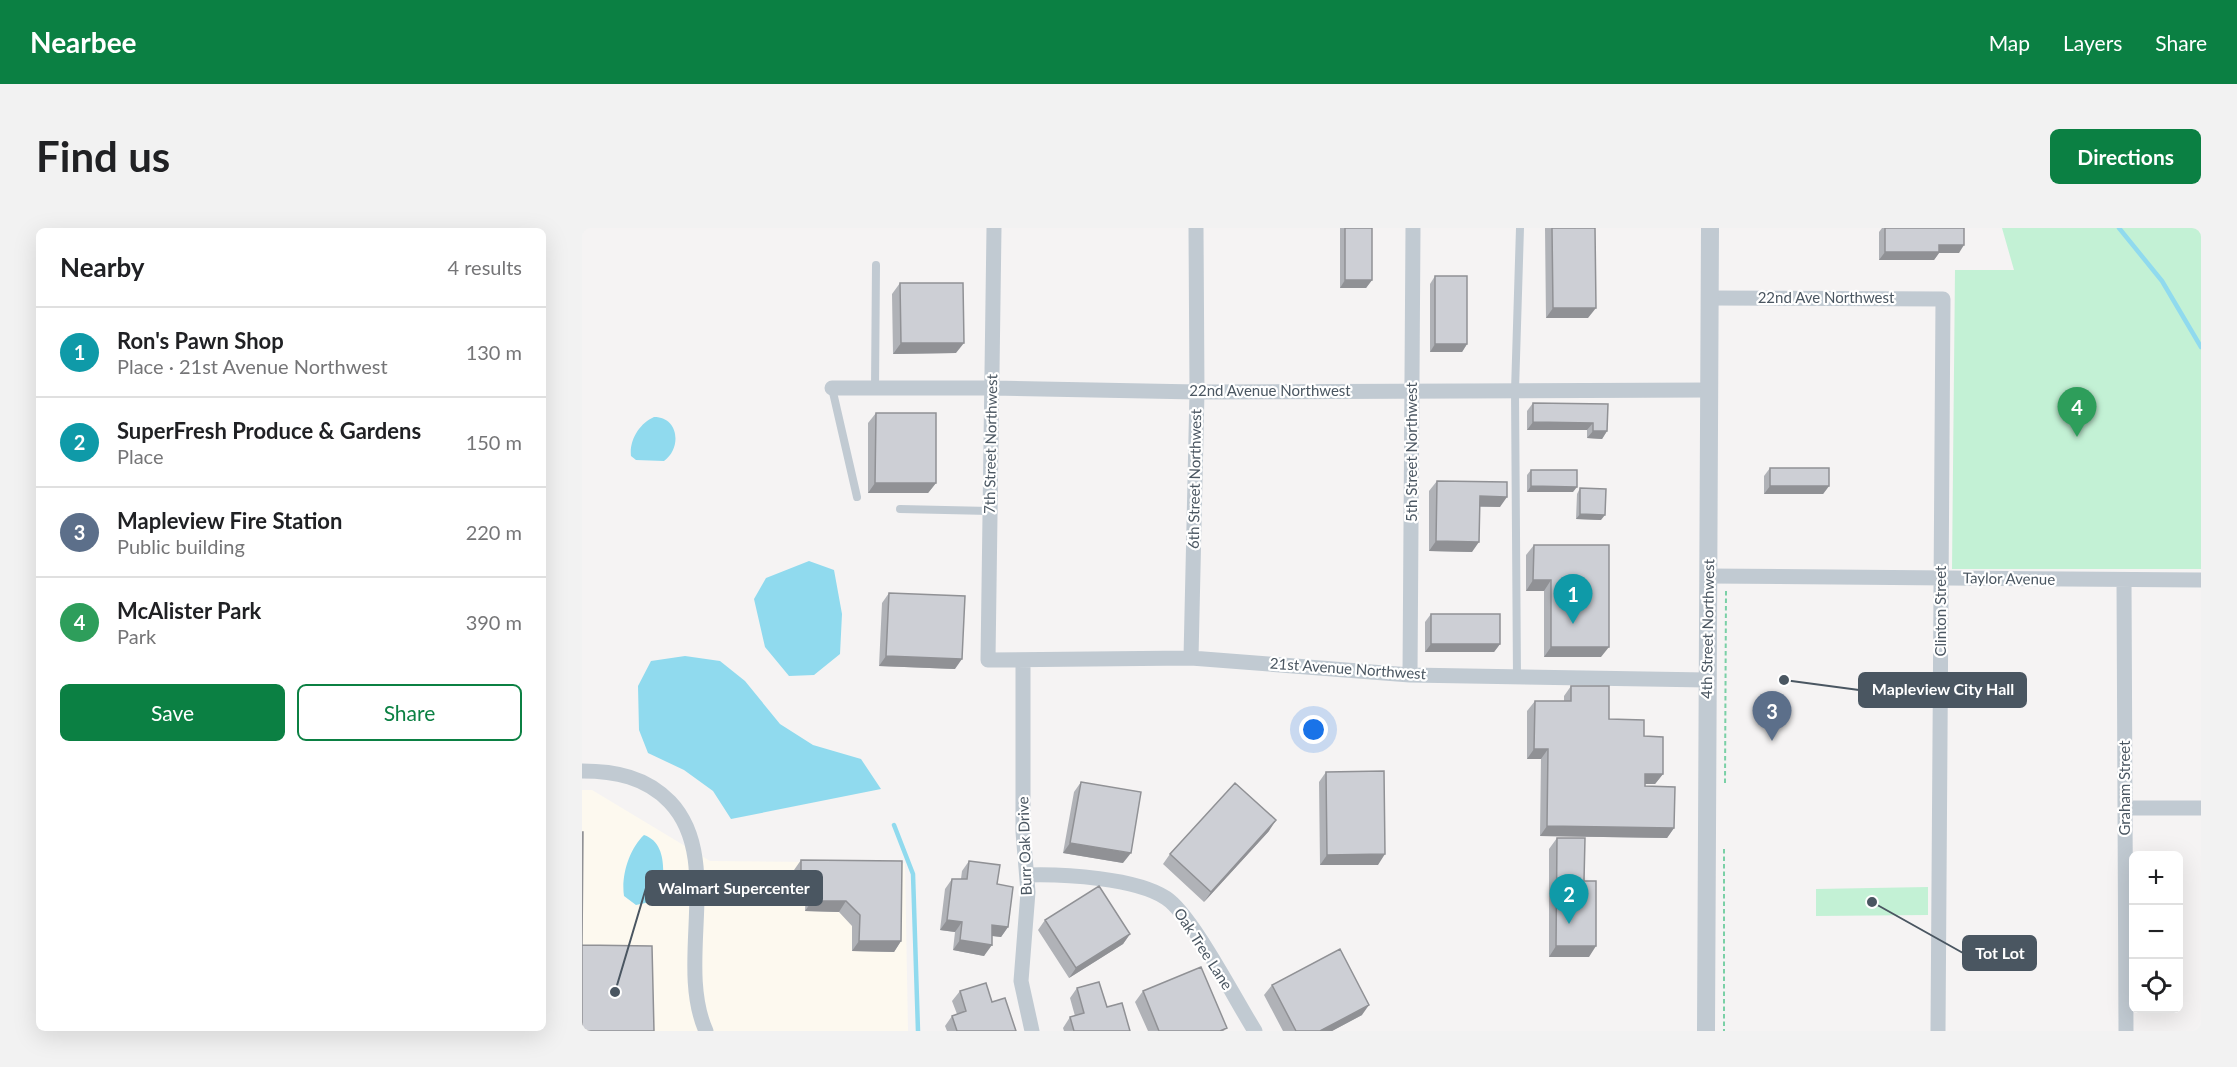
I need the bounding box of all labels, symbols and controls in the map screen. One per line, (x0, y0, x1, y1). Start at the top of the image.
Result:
text: Nearbee (30, 25, 137, 59)
text: Map (1989, 30, 2030, 55)
text: Layers (2063, 30, 2122, 55)
text: Share (2155, 30, 2207, 55)
button: Directions (2050, 129, 2201, 184)
text: Find us (36, 131, 170, 181)
text: Nearby (60, 251, 145, 283)
text: 4 results (447, 255, 522, 279)
street label: 22nd Ave Northwest (1758, 288, 1895, 306)
text: Ron's Pawn Shop (117, 327, 284, 354)
text: 1 (74, 340, 85, 364)
text: 130 m (466, 340, 522, 364)
text: Place · 21st Avenue Northwest (117, 354, 388, 378)
street label: 7th Street Northwest (980, 373, 1000, 514)
street label: 22nd Avenue Northwest (1189, 381, 1351, 399)
street label: 5th Street Northwest (1402, 381, 1420, 522)
pin: 4 (2058, 388, 2096, 437)
street label: 6th Street Northwest (1184, 408, 1204, 549)
text: SuperFresh Produce & Gardens (117, 417, 421, 444)
text: 2 (74, 430, 85, 454)
text: 150 m (466, 430, 522, 454)
text: Place (117, 444, 164, 468)
text: Mapleview Fire Station (117, 507, 342, 534)
text: 3 (74, 520, 85, 544)
text: 220 m (466, 520, 522, 544)
text: Public building (117, 534, 245, 558)
street label: 4th Street Northwest (1697, 558, 1717, 699)
street label: Clinton Street (1931, 565, 1949, 656)
street label: Taylor Avenue (1963, 568, 2055, 588)
pin: 1 (1554, 574, 1592, 624)
text: McAlister Park (117, 597, 261, 624)
text: 4 (74, 610, 85, 634)
text: 390 m (466, 610, 522, 634)
text: Park (117, 624, 156, 648)
street label: 21st Avenue Northwest (1269, 654, 1427, 682)
callout: Mapleview City Hall (1859, 673, 2026, 707)
text: Mapleview City Hall (1872, 679, 2014, 698)
button: Save (60, 684, 285, 741)
button: Share (297, 684, 522, 741)
pin: 3 (1752, 692, 1792, 741)
your location (1299, 715, 1328, 744)
street label: Graham Street (2115, 740, 2133, 836)
street label: Burr Oak Drive (1013, 796, 1035, 896)
map controls (2129, 851, 2183, 1013)
button: + (2129, 851, 2183, 905)
callout: Walmart Supercenter (646, 871, 822, 905)
pin: 2 (1550, 874, 1588, 924)
text: Walmart Supercenter (658, 878, 810, 897)
street label: Oak Tree Lane (1171, 904, 1237, 993)
button: − (2129, 905, 2183, 959)
callout: Tot Lot (1963, 936, 2036, 970)
text: Tot Lot (1975, 943, 2025, 962)
button: locate (2129, 959, 2183, 1013)

